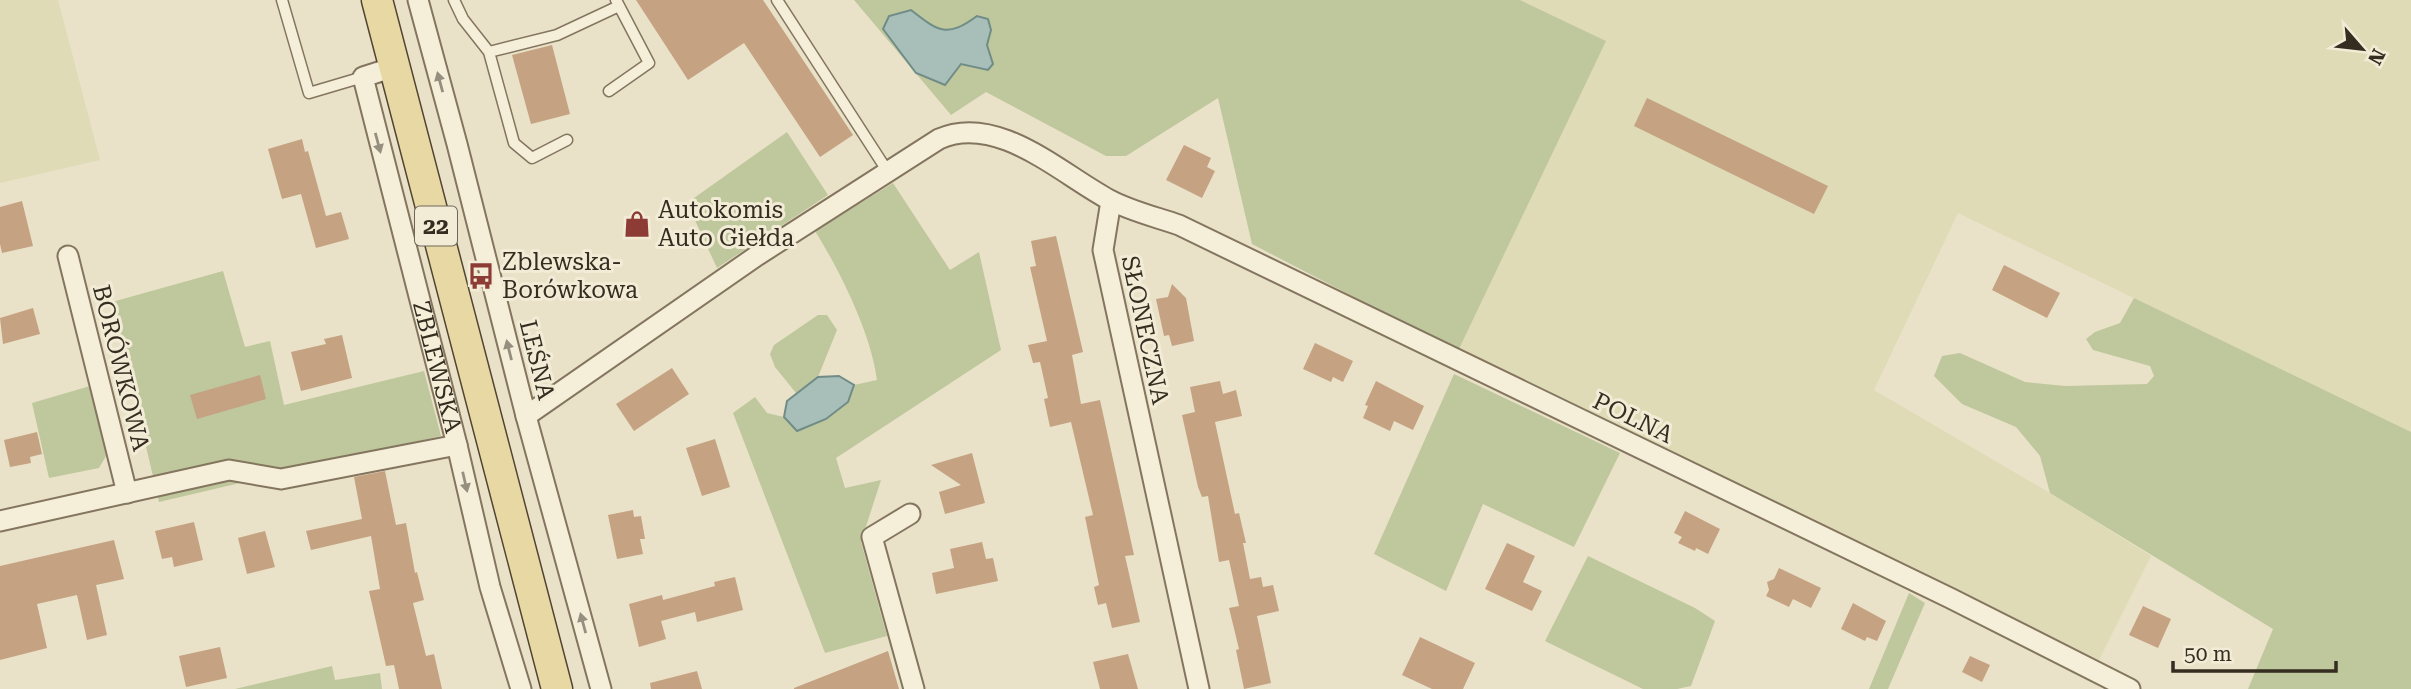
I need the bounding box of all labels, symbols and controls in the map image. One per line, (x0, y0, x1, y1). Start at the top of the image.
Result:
north arrow (2327, 14, 2397, 84)
text: N (2363, 45, 2390, 69)
one-way arrow (434, 71, 445, 93)
one-way arrow (373, 133, 384, 155)
place label: Autokomis Auto Giełda (658, 196, 794, 252)
road number: 22 (415, 206, 457, 246)
shop icon: Autokomis Auto Giełda (622, 209, 652, 239)
place label: Zblewska- Borówkowa (502, 248, 638, 304)
street label: SŁONECZNA (1116, 253, 1174, 407)
bus stop icon: Zblewska- Borówkowa (466, 261, 496, 291)
street label: BORÓWKOWA (87, 282, 156, 454)
street label: ZBLEWSKA (407, 298, 467, 436)
street label: LEŚNA (514, 317, 561, 403)
one-way arrow (503, 339, 514, 361)
street label: POLNA (1588, 387, 1678, 449)
one-way arrow (460, 471, 471, 493)
one-way arrow (577, 612, 588, 634)
scale bar (2173, 630, 2336, 674)
text: 50 m (2184, 642, 2232, 666)

